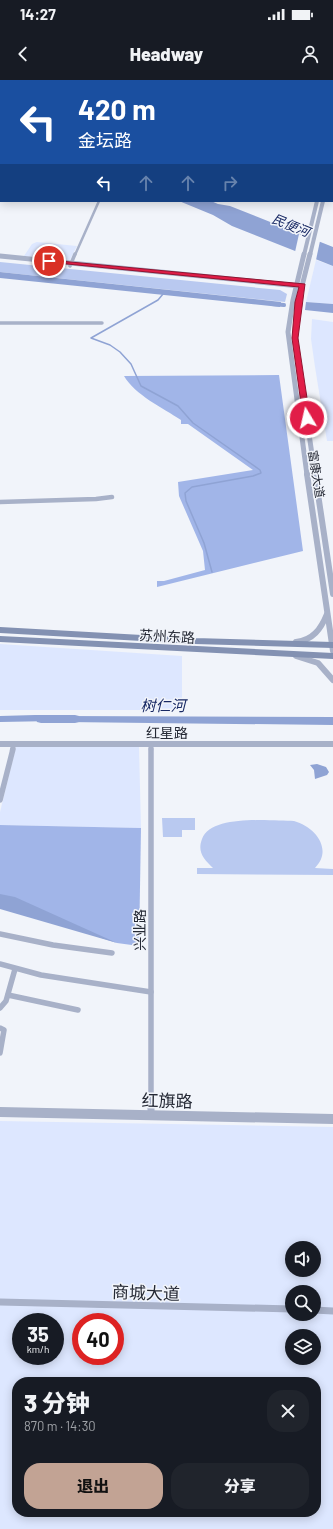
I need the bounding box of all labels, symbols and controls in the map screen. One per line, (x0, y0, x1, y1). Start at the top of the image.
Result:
text: 14:27 (20, 5, 56, 23)
icon: back (12, 43, 34, 65)
text: Headway (130, 43, 203, 65)
icon: person (299, 43, 321, 65)
text: 420 m (78, 92, 156, 126)
icon: left (12, 96, 64, 148)
text: 金坛路 (78, 129, 132, 151)
icon: left (93, 172, 115, 194)
icon: ahead (135, 172, 157, 194)
icon: ahead (177, 172, 199, 194)
icon: right (219, 172, 241, 194)
water label: 民便河 (270, 210, 315, 241)
pin (32, 244, 66, 278)
icon: arrive (38, 250, 60, 272)
position arrow (286, 397, 328, 439)
street label: 富康大道 (306, 449, 328, 499)
street label: 苏州东路 (139, 626, 195, 646)
water label: 树仁河 (140, 696, 188, 714)
street label: 红星路 (146, 724, 188, 741)
street label: 兴业路 (131, 909, 148, 951)
street label: 红旗路 (141, 1090, 193, 1110)
map controls (285, 1241, 321, 1365)
button: sound (285, 1241, 321, 1277)
street label: 商城大道 (112, 1281, 180, 1303)
button: search (285, 1285, 321, 1321)
speed limit sign: 40 (72, 1313, 124, 1365)
text: 35 (27, 1322, 49, 1346)
button: layers (285, 1329, 321, 1365)
text: km/h (27, 1343, 49, 1355)
text: 3 分钟 (24, 1388, 90, 1417)
button: close (267, 1390, 309, 1432)
text: 870 m · 14:30 (24, 1418, 96, 1434)
button: 退出 (24, 1463, 163, 1509)
button: 分享 (171, 1463, 309, 1509)

